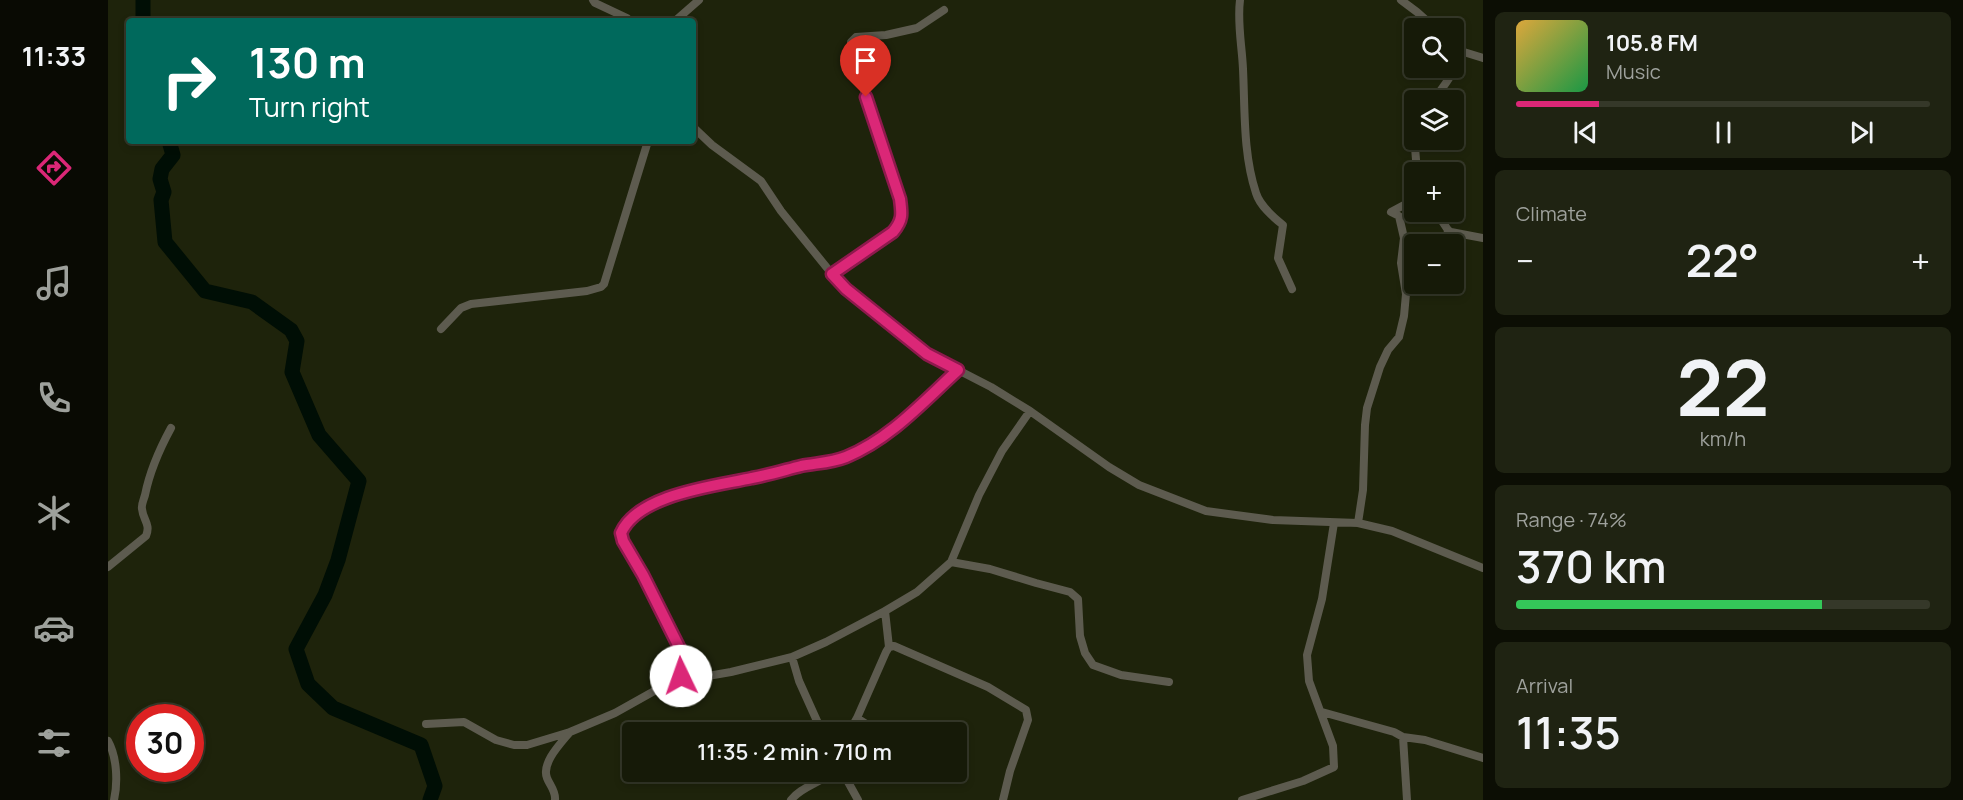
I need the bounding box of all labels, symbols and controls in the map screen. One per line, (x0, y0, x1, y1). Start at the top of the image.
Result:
map controls (1404, 18, 1464, 294)
button: search (1404, 18, 1464, 78)
text: 105.8 FM (1606, 28, 1698, 58)
text: 130 m (249, 33, 366, 91)
pin (840, 35, 891, 97)
text: 11:33 (22, 37, 86, 74)
icon: right (150, 42, 228, 120)
icon: arrive (849, 44, 882, 77)
text: Music (1606, 58, 1661, 85)
text: Turn right (249, 88, 370, 125)
button: layers (1404, 90, 1464, 150)
icon: previous (1569, 116, 1602, 149)
icon: pause (1707, 116, 1740, 149)
icon: next (1845, 116, 1878, 149)
icon: directions (33, 147, 75, 189)
button: + (1404, 162, 1464, 222)
text: Climate (1516, 200, 1587, 227)
text: 22° (1686, 229, 1759, 291)
button: − (1404, 234, 1464, 294)
text: − (1516, 238, 1534, 283)
text: + (1911, 238, 1930, 283)
icon: music (33, 262, 75, 304)
text: 22 (1677, 333, 1769, 439)
icon: phone (33, 377, 75, 419)
text: km/h (1700, 425, 1746, 452)
icon: climate (33, 492, 75, 534)
text: Range · 74% (1516, 506, 1627, 533)
text: 370 km (1516, 535, 1666, 597)
icon: car (33, 607, 75, 649)
position arrow (649, 644, 713, 708)
text: Arrival (1516, 672, 1573, 699)
text: 11:35 (1516, 701, 1621, 763)
speed limit sign: 30 (126, 704, 204, 782)
icon: filters (33, 722, 75, 764)
text: 11:35 · 2 min · 710 m (697, 737, 892, 767)

